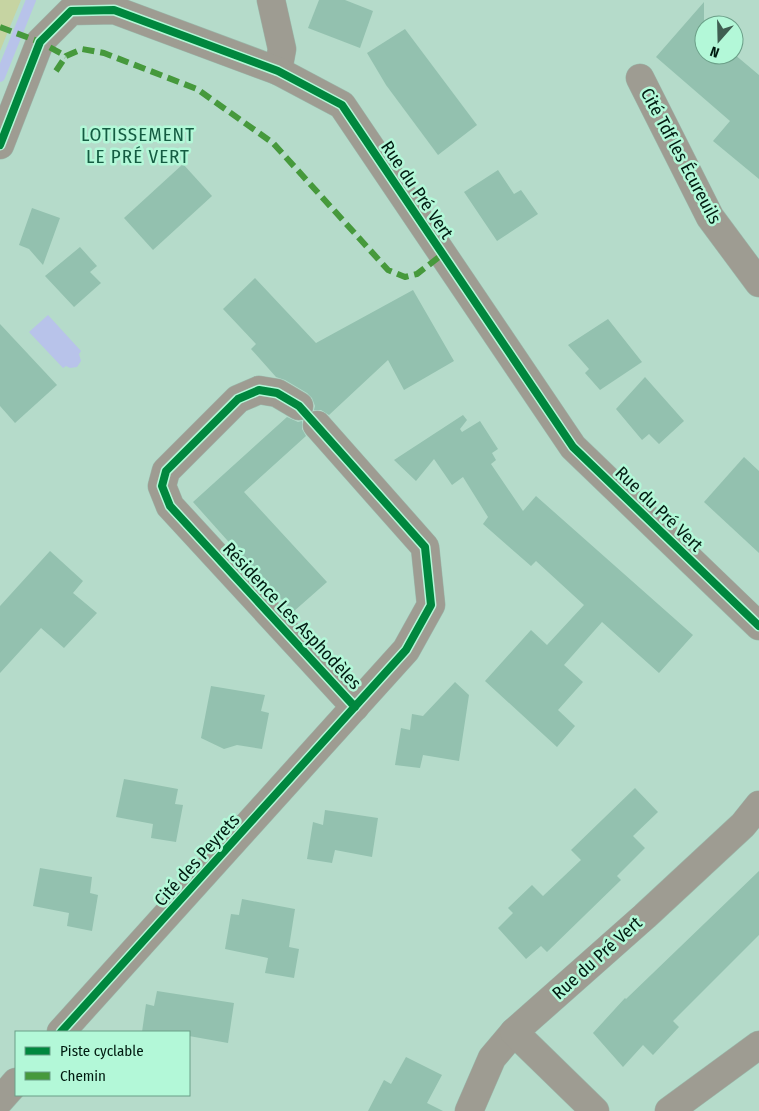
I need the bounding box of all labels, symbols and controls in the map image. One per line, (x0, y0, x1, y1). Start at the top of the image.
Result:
north arrow (694, 15, 744, 65)
text: N (708, 42, 722, 61)
street label: Cité Tdf les Écureuils (636, 84, 727, 228)
district label: LOTISSEMENT LE PRÉ VERT (81, 123, 195, 168)
street label: Rue du Pré Vert (376, 137, 458, 243)
street label: Rue du Pré Vert (611, 462, 707, 556)
street label: Résidence Les Asphodèles (218, 538, 366, 694)
street label: Cité des Peyrets (150, 809, 244, 911)
street label: Rue du Pré Vert (548, 912, 647, 1004)
legend (15, 1031, 190, 1096)
text: Piste cyclable (60, 1042, 144, 1060)
text: Chemin (60, 1067, 106, 1085)

